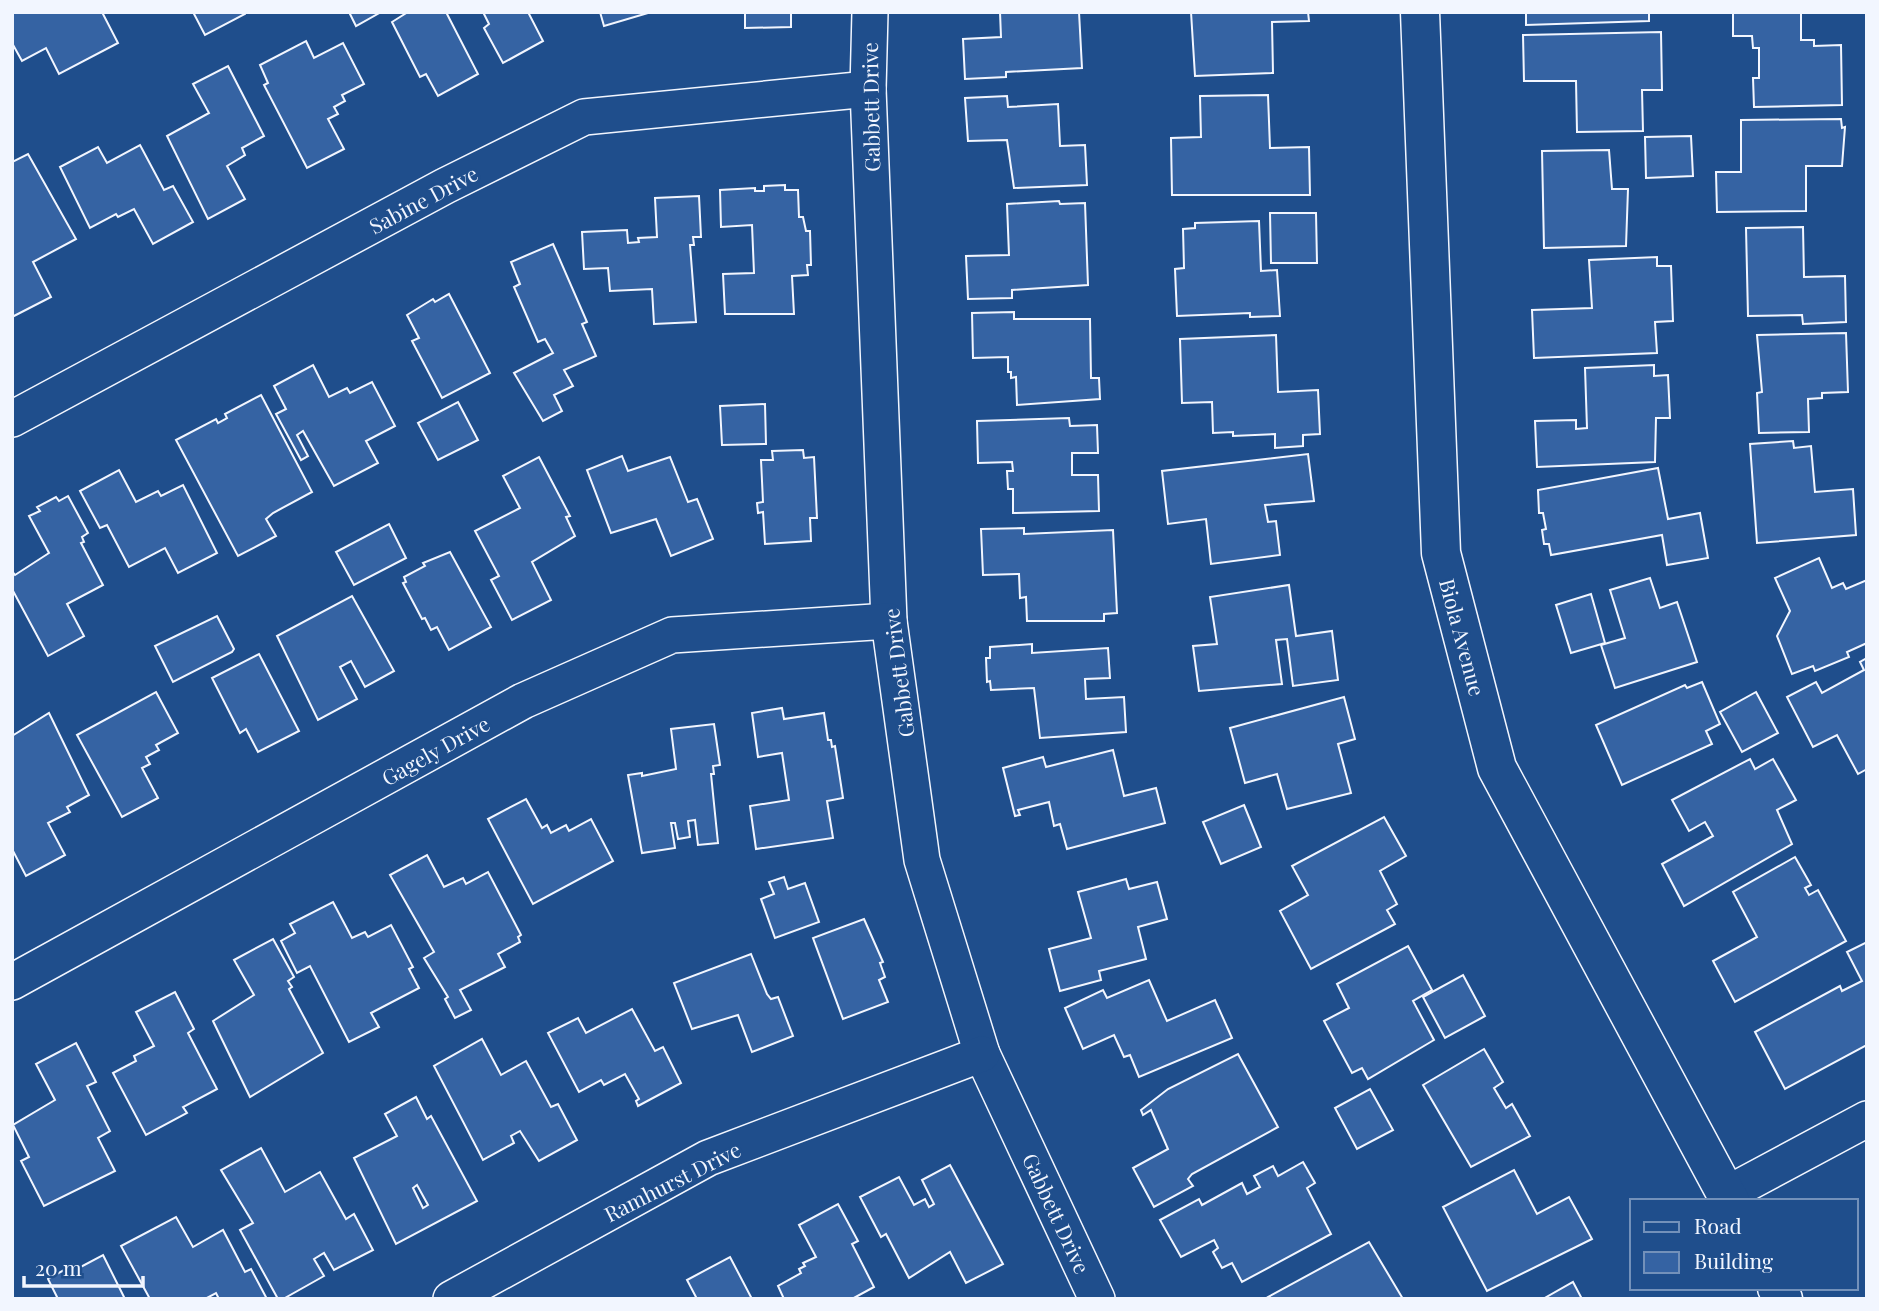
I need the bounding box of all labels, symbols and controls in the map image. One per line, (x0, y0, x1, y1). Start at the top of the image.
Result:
street label: Gabbett Drive (855, 42, 885, 172)
street label: Sabine Drive (364, 159, 482, 239)
street label: Biola Avenue (1434, 575, 1492, 699)
street label: Gabbett Drive (876, 607, 920, 739)
street label: Gagely Drive (376, 709, 494, 791)
street label: Ramhurst Drive (599, 1135, 745, 1227)
street label: Gabbett Drive (1017, 1148, 1097, 1278)
legend (1630, 1199, 1858, 1290)
text: Road (1694, 1211, 1742, 1239)
scale bar (24, 1244, 144, 1288)
text: Building (1694, 1246, 1773, 1274)
text: 20 m (35, 1253, 82, 1281)

